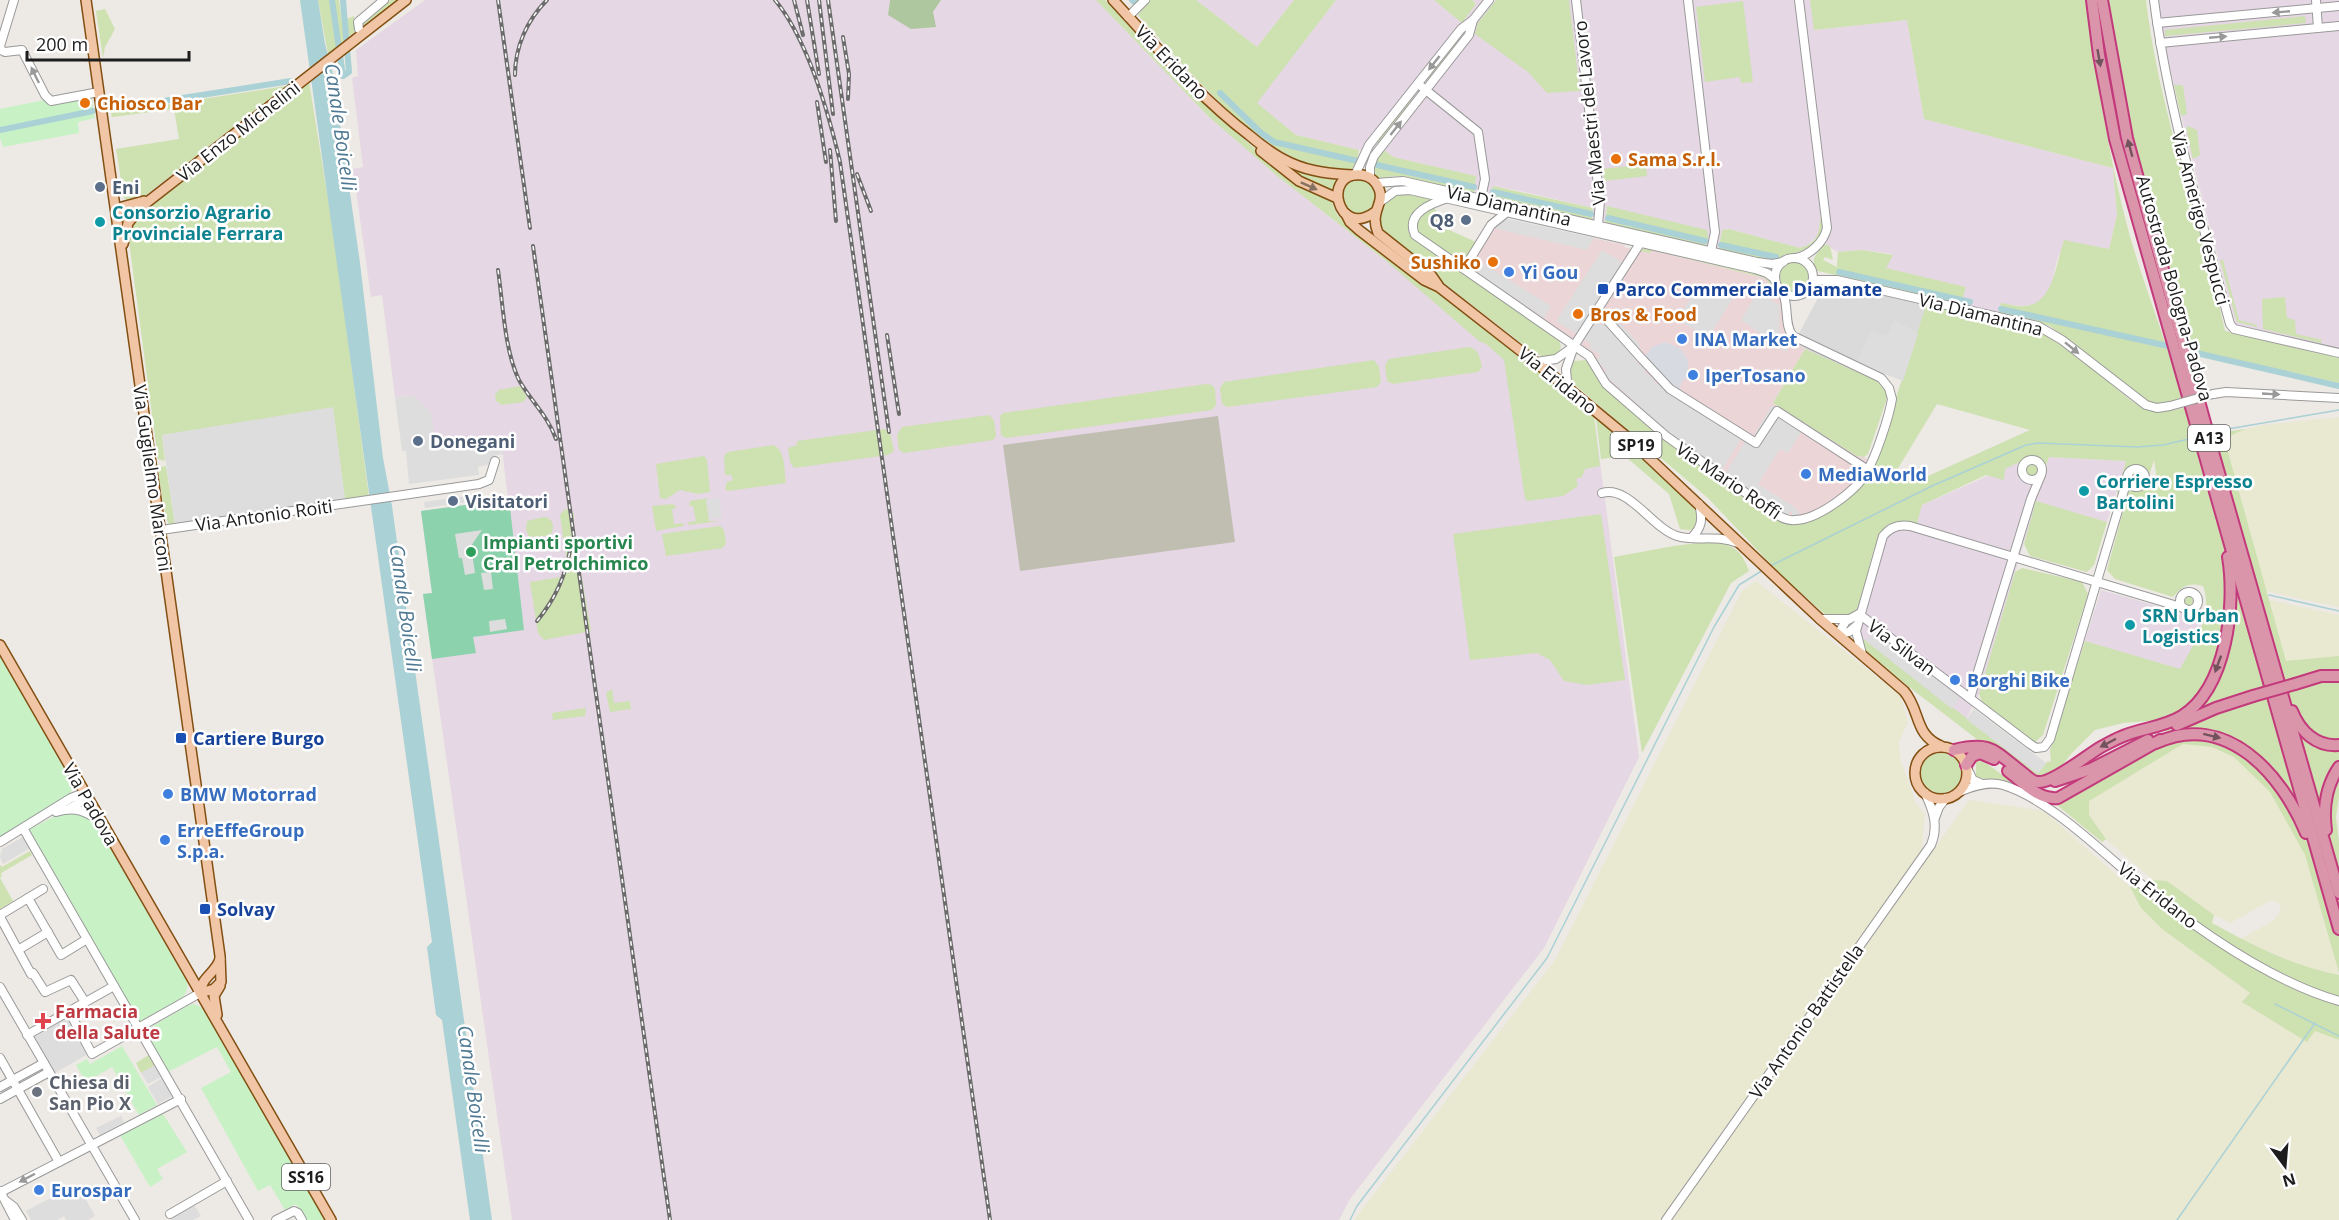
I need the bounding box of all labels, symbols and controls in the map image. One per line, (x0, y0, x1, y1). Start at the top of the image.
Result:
one-way arrow (2271, 7, 2290, 17)
street label: Via Maestri del Lavoro (1567, 19, 1611, 207)
street label: Via Eridano (1130, 20, 1214, 104)
scale bar (27, 24, 189, 62)
text: 200 m (36, 32, 88, 56)
one-way arrow (2208, 32, 2227, 42)
one-way arrow (2095, 49, 2104, 68)
one-way arrow (1428, 55, 1441, 71)
water label: Canale Boicelli (319, 61, 363, 193)
one-way arrow (30, 67, 40, 84)
street label: Via Enzo Michelini (171, 75, 305, 187)
place label: Chiosco Bar (97, 91, 202, 115)
marker: Chiosco Bar (78, 96, 92, 110)
one-way arrow (1390, 120, 1402, 135)
street label: Via Amerigo Vespucci (2166, 129, 2236, 307)
one-way arrow (2125, 139, 2134, 157)
place label: Sama S.r.l. (1628, 147, 1721, 171)
marker: Sama S.r.l. (1609, 152, 1623, 166)
street label: Autostrada Bologna-Padova (2131, 172, 2219, 404)
place label: Eni (112, 175, 139, 199)
street label: Via Diamantina (1444, 179, 1574, 231)
marker: Eni (93, 180, 107, 194)
one-way arrow (1300, 181, 1318, 191)
place label: Consorzio Agrario Provinciale Ferrara (112, 200, 283, 245)
place label: Q8 (1429, 208, 1454, 232)
marker: Q8 (1459, 213, 1473, 227)
marker: Consorzio Agrario Provinciale Ferrara (93, 215, 107, 229)
place label: Sushiko (1411, 250, 1481, 274)
marker: Sushiko (1486, 255, 1500, 269)
place label: Yi Gou (1521, 260, 1578, 284)
marker: Yi Gou (1502, 265, 1516, 279)
place label: Parco Commerciale Diamante (1615, 277, 1882, 301)
marker: Parco Commerciale Diamante (1596, 282, 1610, 296)
street label: Via Diamantina (1916, 287, 2046, 341)
place label: Bros & Food (1590, 302, 1697, 326)
marker: Bros & Food (1571, 307, 1585, 321)
place label: INA Market (1694, 327, 1798, 351)
marker: INA Market (1675, 332, 1689, 346)
street label: Via Eridano (1514, 341, 1602, 419)
one-way arrow (2064, 341, 2080, 354)
place label: IperTosano (1705, 363, 1806, 387)
marker: IperTosano (1686, 368, 1700, 382)
street label: Via Guglielmo Marconi (128, 383, 178, 573)
one-way arrow (2262, 390, 2281, 399)
road number: A13 (2188, 425, 2230, 451)
place label: Donegani (430, 429, 515, 453)
road number: SP19 (1610, 432, 1662, 458)
marker: Donegani (411, 434, 425, 448)
street label: Via Mario Roffi (1672, 436, 1786, 524)
place label: MediaWorld (1818, 462, 1927, 486)
marker: MediaWorld (1799, 467, 1813, 481)
place label: Corriere Espresso Bartolini (2096, 469, 2253, 514)
marker: Corriere Espresso Bartolini (2077, 484, 2091, 498)
place label: Visitatori (465, 489, 548, 513)
street label: Via Antonio Roiti (194, 494, 334, 536)
marker: Visitatori (446, 494, 460, 508)
place label: Impianti sportivi Cral Petrolchimico (483, 530, 648, 575)
water label: Canale Boicelli (384, 542, 428, 674)
marker: Impianti sportivi Cral Petrolchimico (464, 545, 478, 559)
place label: SRN Urban Logistics (2142, 603, 2239, 648)
street label: Via Silvan (1863, 614, 1941, 680)
marker: SRN Urban Logistics (2123, 618, 2137, 632)
one-way arrow (2212, 655, 2222, 673)
place label: Borghi Bike (1967, 668, 2070, 692)
marker: Borghi Bike (1948, 673, 1962, 687)
place label: Cartiere Burgo (193, 726, 324, 750)
marker: Cartiere Burgo (174, 731, 188, 745)
one-way arrow (2203, 732, 2221, 742)
one-way arrow (2100, 739, 2117, 748)
street label: Via Padova (58, 758, 124, 850)
place label: BMW Motorrad (180, 782, 317, 806)
marker: BMW Motorrad (161, 787, 175, 801)
place label: ErreEffeGroup S.p.a. (177, 818, 304, 863)
marker: ErreEffeGroup S.p.a. (158, 833, 172, 847)
street label: Via Eridano (2113, 856, 2203, 934)
place label: Solvay (217, 897, 276, 921)
marker: Solvay (198, 902, 212, 916)
street label: Via Antonio Battistella (1743, 939, 1869, 1103)
place label: Farmacia della Salute (55, 999, 160, 1044)
marker: Farmacia della Salute (36, 1014, 50, 1028)
water label: Canale Boicelli (452, 1023, 496, 1155)
place label: Chiesa di San Pio X (49, 1070, 131, 1115)
marker: Chiesa di San Pio X (30, 1085, 44, 1099)
north arrow (2255, 1136, 2315, 1196)
road number: SS16 (282, 1164, 330, 1190)
text: N (2280, 1168, 2298, 1193)
one-way arrow (19, 1173, 36, 1183)
place label: Eurospar (51, 1178, 132, 1202)
marker: Eurospar (32, 1183, 46, 1197)

